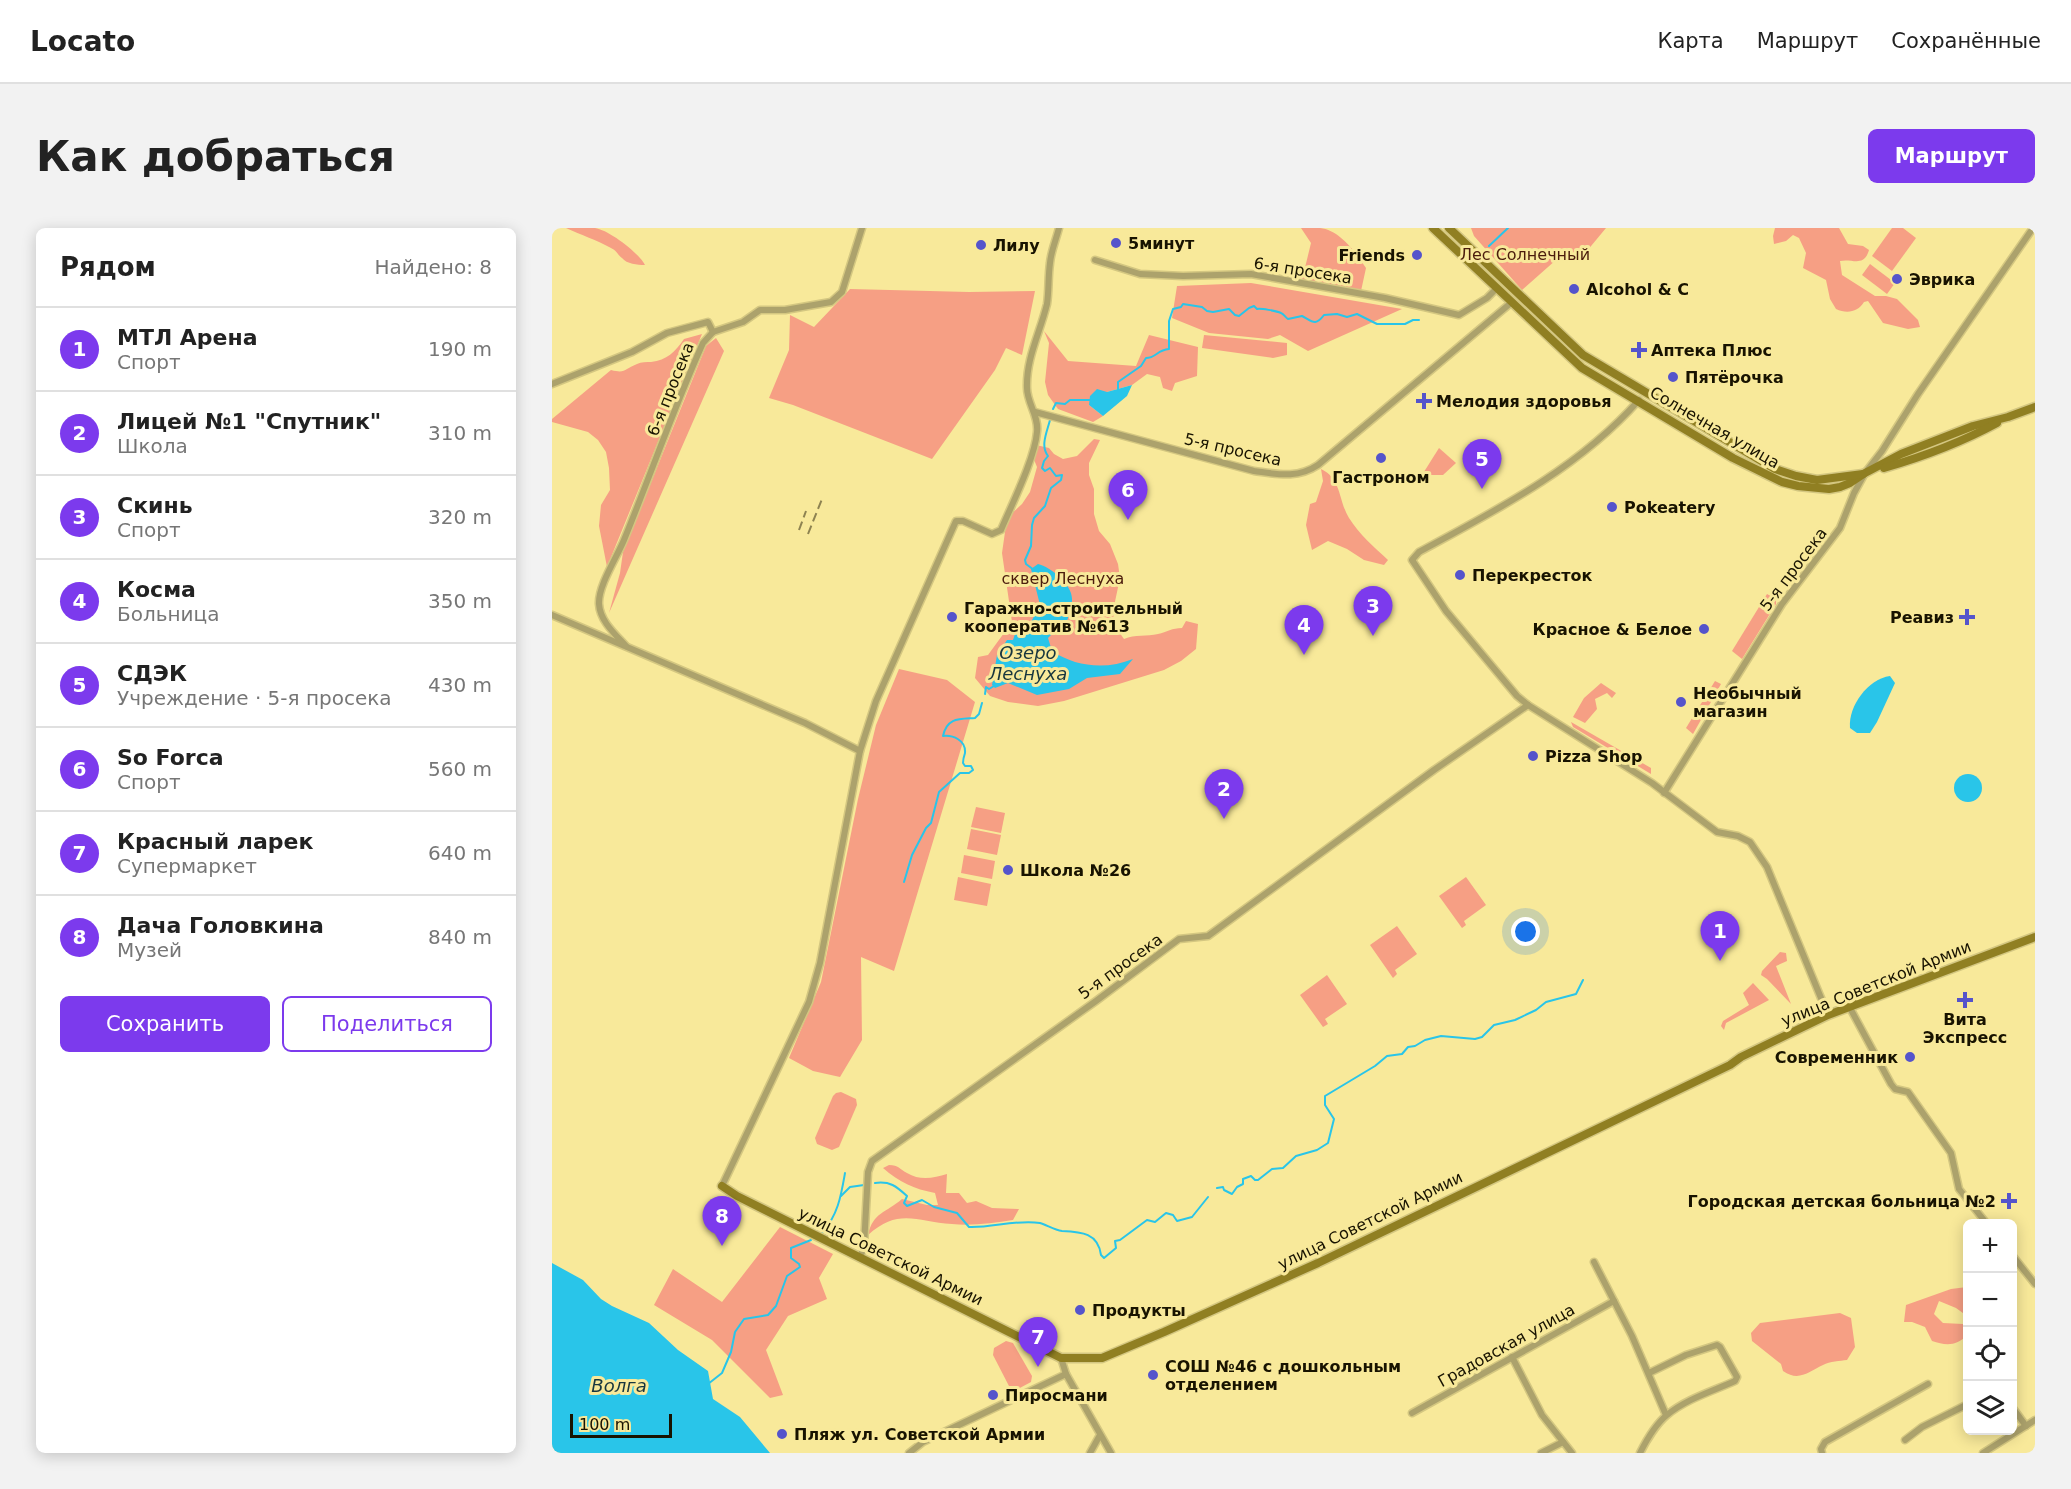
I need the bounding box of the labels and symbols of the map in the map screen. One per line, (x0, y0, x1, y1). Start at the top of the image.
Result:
place label: 5минут (1128, 234, 1195, 253)
place label: Лилу (993, 236, 1040, 255)
marker: 5минут (1109, 236, 1123, 250)
marker: Лилу (974, 238, 988, 252)
park label: Лес Солнечный (1460, 245, 1590, 264)
place label: Friends (1339, 246, 1405, 265)
marker: Friends (1410, 248, 1424, 262)
street label: 6-я просека (1252, 253, 1353, 288)
place label: Эврика (1909, 270, 1975, 289)
marker: Эврика (1890, 272, 1904, 286)
place label: Alcohol & C (1586, 280, 1689, 299)
marker: Alcohol & C (1567, 282, 1581, 296)
street label: 6-я просека (643, 340, 698, 439)
place label: Аптека Плюс (1651, 341, 1772, 360)
marker: Аптека Плюс (1632, 343, 1646, 357)
place label: Пятёрочка (1685, 368, 1784, 387)
marker: Пятёрочка (1666, 370, 1680, 384)
street label: Солнечная улица (1646, 383, 1783, 472)
place label: Мелодия здоровья (1436, 392, 1612, 411)
marker: Мелодия здоровья (1417, 394, 1431, 408)
street label: 5-я просека (1182, 429, 1283, 470)
pin: 5 (1462, 440, 1502, 489)
marker: Гастроном (1374, 451, 1388, 465)
place label: Гастроном (1332, 468, 1430, 487)
pin: 6 (1108, 470, 1148, 520)
place label: Pokeatery (1624, 498, 1716, 517)
marker: Pokeatery (1605, 500, 1619, 514)
street label: 5-я просека (1756, 524, 1831, 615)
place label: Перекресток (1472, 566, 1592, 585)
marker: Перекресток (1453, 568, 1467, 582)
park label: сквер Леснуха (1002, 569, 1124, 588)
pin: 3 (1354, 586, 1392, 636)
place label: Гаражно-строительный кооператив №613 (964, 599, 1183, 636)
pin: 4 (1284, 606, 1323, 655)
place label: Реавиз (1890, 608, 1954, 627)
marker: Реавиз (1958, 608, 1976, 626)
marker: Гаражно-строительный кооператив №613 (945, 610, 959, 624)
place label: Красное & Белое (1533, 620, 1692, 639)
marker: Красное & Белое (1697, 622, 1711, 636)
water label: Озеро Леснуха (988, 642, 1067, 684)
place label: Необычный магазин (1693, 684, 1802, 721)
marker: Необычный магазин (1674, 695, 1688, 709)
place label: Pizza Shop (1545, 747, 1643, 766)
marker: Pizza Shop (1526, 749, 1540, 763)
pin: 2 (1204, 770, 1244, 819)
place label: Школа №26 (1020, 861, 1131, 880)
marker: Школа №26 (1001, 863, 1015, 877)
pin: 1 (1700, 912, 1740, 961)
your location (1511, 917, 1540, 946)
street label: 5-я просека (1075, 930, 1166, 1003)
street label: улица Советской Армии (1778, 937, 1974, 1030)
marker: Вита Экспресс (1958, 993, 1972, 1007)
place label: Вита Экспресс (1923, 1010, 2007, 1047)
place label: Современник (1775, 1048, 1898, 1067)
marker: Современник (1903, 1050, 1917, 1064)
street label: улица Советской Армии (1275, 1167, 1466, 1274)
place label: Городская детская больница №2 (1688, 1192, 1996, 1211)
marker: Городская детская больница №2 (2000, 1192, 2018, 1210)
pin: 8 (702, 1196, 742, 1246)
street label: улица Советской Армии (795, 1203, 986, 1310)
street label: Градовская улица (1434, 1300, 1578, 1391)
place label: Продукты (1092, 1301, 1186, 1320)
marker: Продукты (1073, 1303, 1087, 1317)
pin: 7 (1018, 1318, 1058, 1367)
place label: СОШ №46 с дошкольным отделением (1165, 1357, 1401, 1394)
marker: СОШ №46 с дошкольным отделением (1146, 1368, 1160, 1382)
water label: Волга (591, 1375, 647, 1396)
place label: Пиросмани (1005, 1386, 1108, 1405)
marker: Пиросмани (986, 1388, 1000, 1402)
scale bar (570, 1411, 672, 1438)
place label: Пляж ул. Советской Армии (794, 1425, 1045, 1444)
marker: Пляж ул. Советской Армии (775, 1427, 789, 1441)

